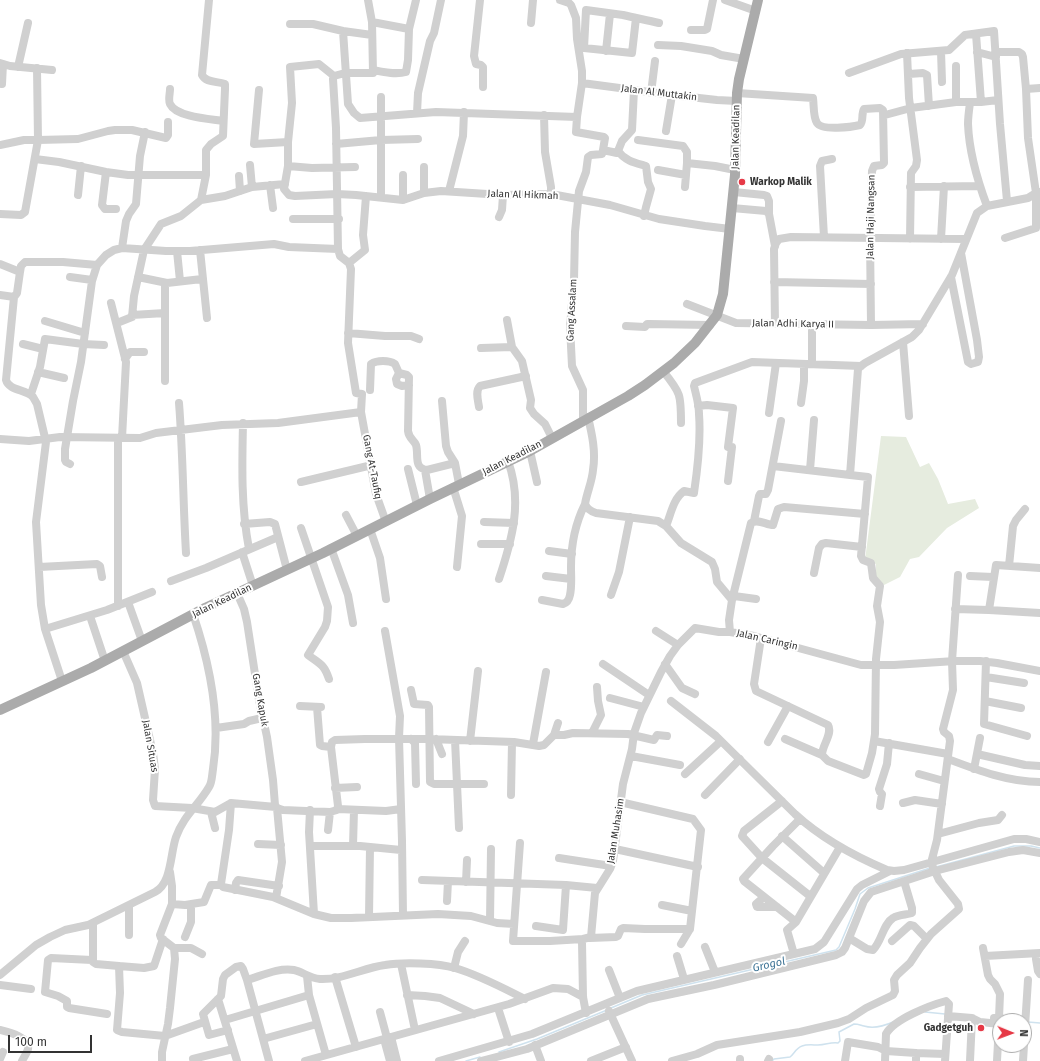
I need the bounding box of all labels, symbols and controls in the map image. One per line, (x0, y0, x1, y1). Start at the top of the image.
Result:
street label: Jalan Al Muttakin (620, 82, 698, 104)
street label: Jalan Keadilan (729, 105, 743, 169)
street label: Jalan Haji Nangsan (864, 175, 878, 259)
place label: Warkop Malik (750, 176, 812, 188)
marker: Warkop Malik (737, 177, 747, 187)
street label: Jalan Al Hikmah (487, 188, 559, 202)
street label: Gang Assalam (564, 278, 580, 342)
street label: Jalan Adhi Karya II (752, 317, 834, 331)
street label: Gang At-Taufiq (360, 434, 384, 500)
street label: Jalan Keadilan (480, 438, 544, 478)
street label: Jalan Keadilan (190, 581, 254, 621)
street label: Jalan Caringin (735, 627, 799, 653)
street label: Gang Kapuk (249, 673, 271, 727)
street label: Jalan Situas (139, 719, 161, 773)
street label: Jalan Muhasim (605, 797, 627, 865)
water label: Grogol (751, 955, 787, 975)
north arrow (992, 1013, 1032, 1053)
place label: Gadgetguh (924, 1022, 973, 1034)
marker: Gadgetguh (976, 1023, 986, 1033)
scale bar (10, 1027, 94, 1053)
text: N (1017, 1029, 1030, 1037)
text: 100 m (15, 1035, 47, 1049)

